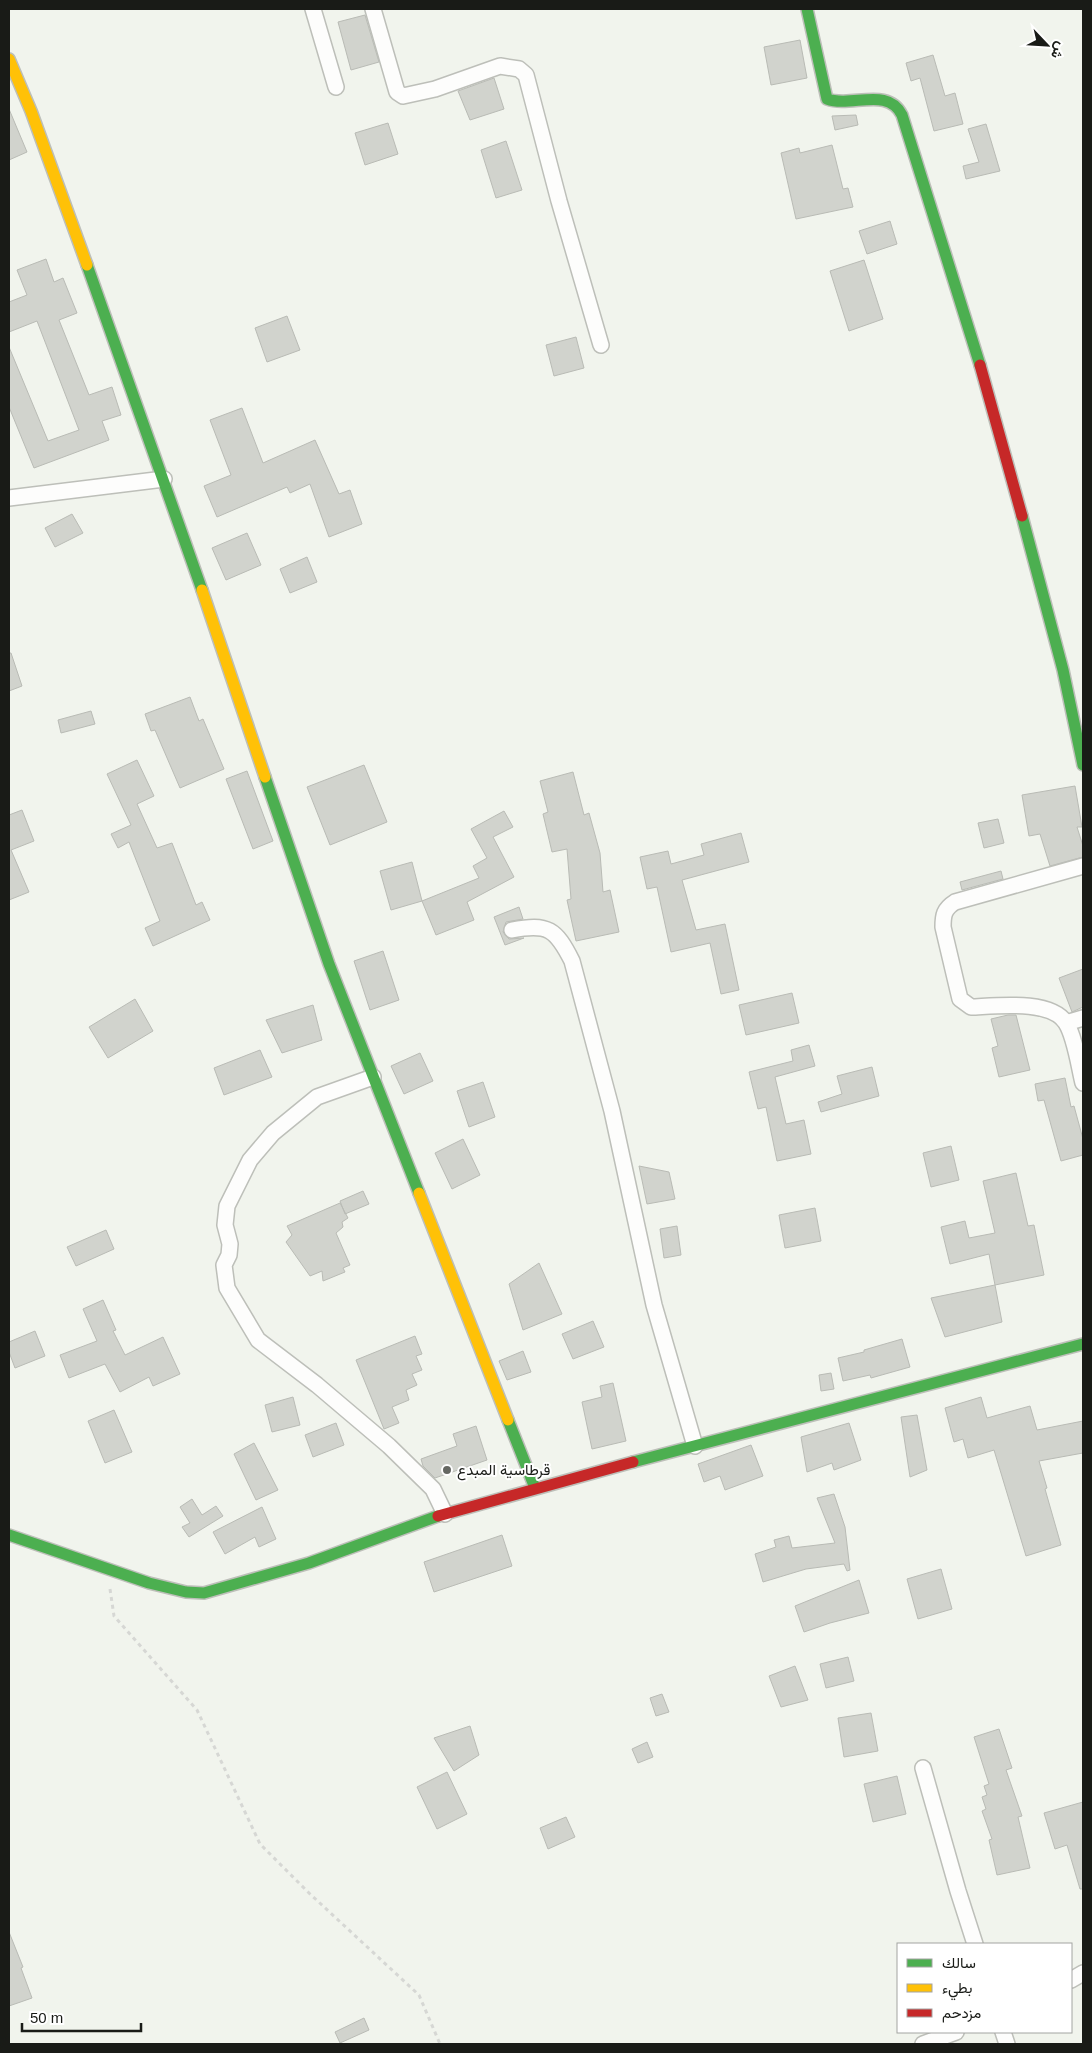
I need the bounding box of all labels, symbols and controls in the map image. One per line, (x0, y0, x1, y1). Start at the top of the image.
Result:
north arrow (1022, 20, 1072, 70)
text: ش (1047, 39, 1070, 62)
place label: قرطاسية المبدع (457, 1461, 550, 1481)
marker: قرطاسية المبدع (441, 1464, 453, 1476)
legend (897, 1943, 1072, 2033)
text: سالك (942, 1954, 976, 1971)
text: بطيء (942, 1979, 972, 2001)
scale bar (22, 2000, 141, 2032)
text: مزدحم (942, 2004, 981, 2023)
text: 50 m (30, 2009, 63, 2026)

